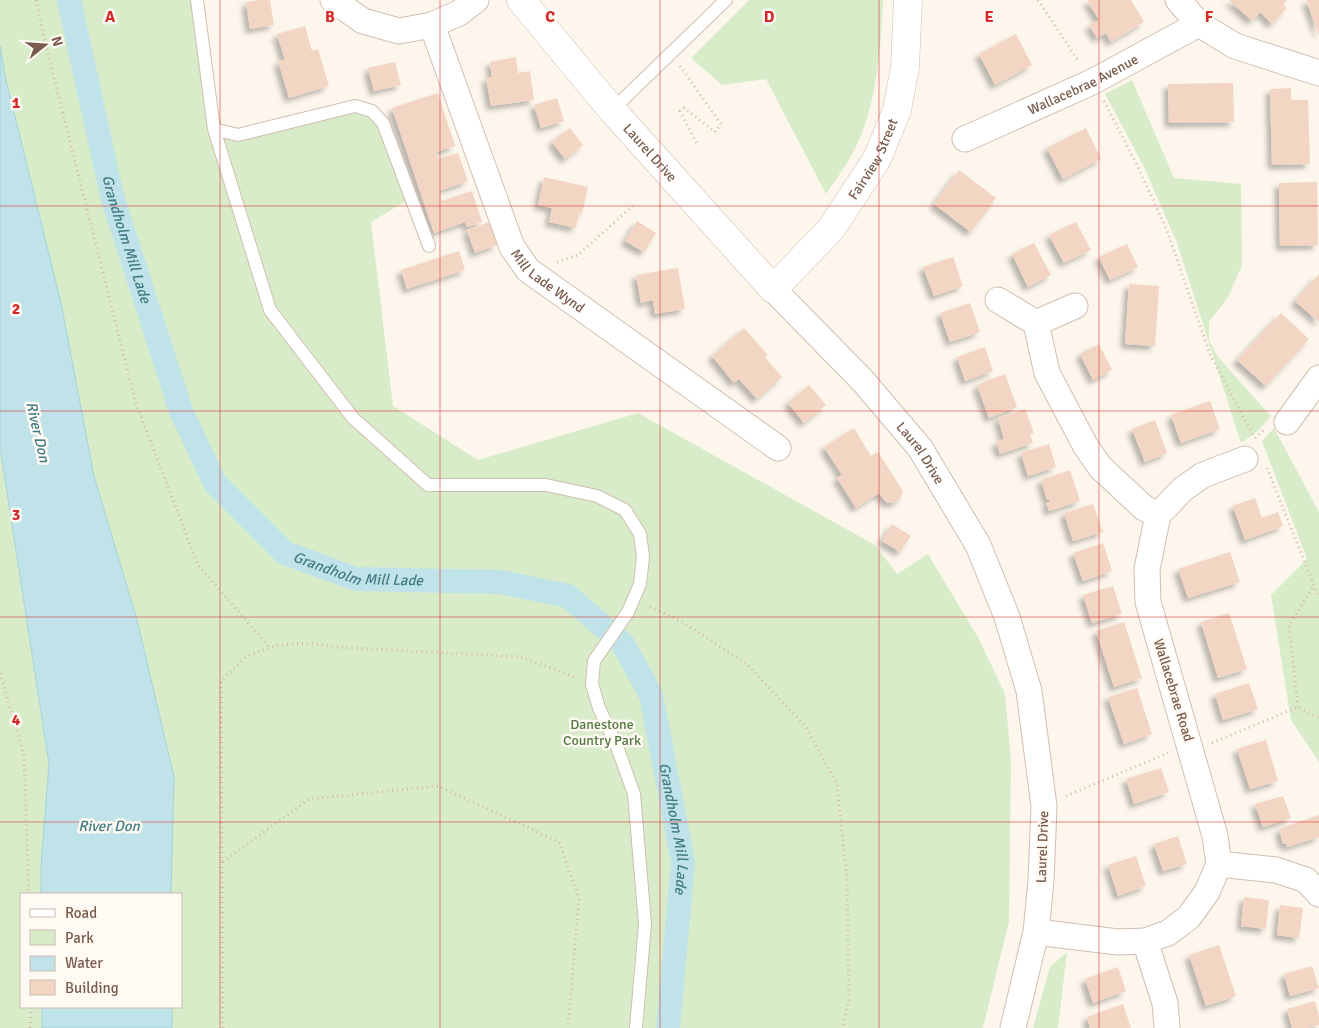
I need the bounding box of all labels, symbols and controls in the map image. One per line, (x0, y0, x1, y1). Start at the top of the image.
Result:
text: A (105, 7, 116, 27)
text: B (325, 7, 335, 27)
text: C (545, 7, 555, 27)
text: D (764, 7, 775, 27)
text: E (984, 7, 994, 27)
text: F (1205, 7, 1214, 27)
north arrow (20, 20, 70, 70)
text: N (47, 34, 67, 48)
street label: Wallacebrae Avenue (1025, 51, 1141, 119)
text: 1 (12, 93, 21, 113)
street label: Fairview Street (845, 116, 902, 203)
street label: Laurel Drive (619, 120, 680, 185)
water label: Grandholm Mill Lade (99, 173, 155, 307)
street label: Mill Lade Wynd (507, 246, 588, 317)
text: 2 (12, 299, 20, 319)
water label: River Don (22, 400, 54, 465)
street label: Laurel Drive (892, 419, 948, 487)
text: 3 (12, 505, 20, 525)
water label: Grandholm Mill Lade (291, 548, 425, 589)
street label: Wallacebrae Road (1150, 637, 1197, 744)
text: 4 (12, 710, 21, 730)
park label: Danestone Country Park (563, 716, 641, 749)
water label: Grandholm Mill Lade (655, 761, 692, 896)
street label: Laurel Drive (1033, 811, 1052, 883)
water label: River Don (78, 817, 141, 835)
legend (20, 893, 182, 1008)
text: Road (65, 904, 97, 922)
text: Park (65, 929, 94, 947)
text: Water (65, 954, 103, 972)
text: Building (65, 979, 119, 997)

